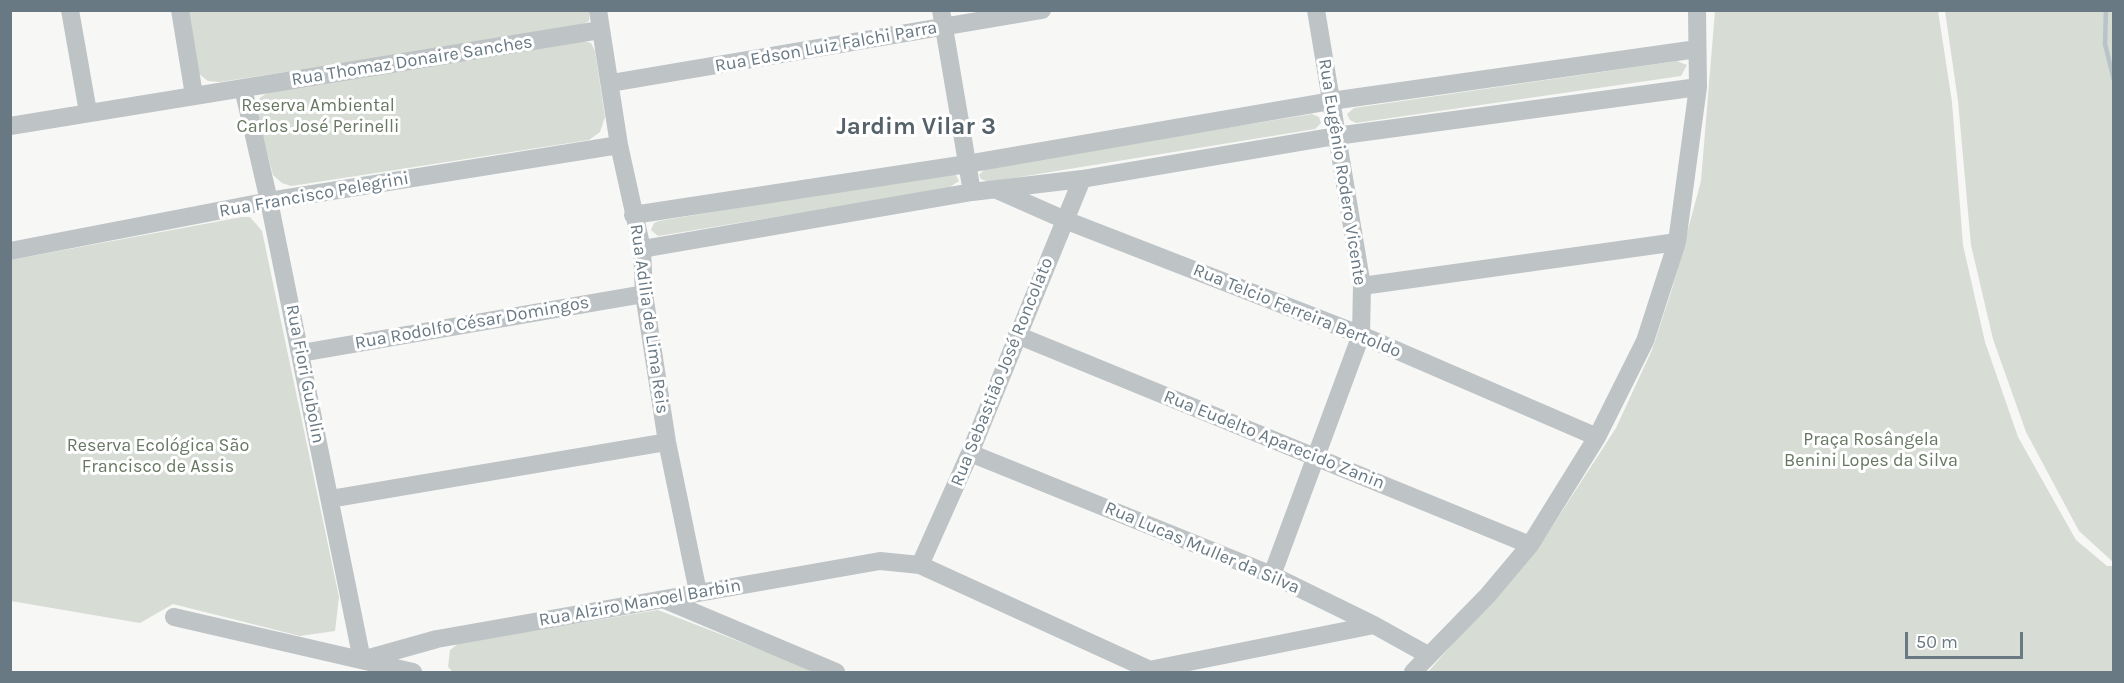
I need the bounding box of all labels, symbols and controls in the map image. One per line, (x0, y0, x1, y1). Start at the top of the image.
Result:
street label: Rua Edson Luiz Falchi Parra (713, 17, 939, 77)
street label: Rua Thomaz Donaire Sanches (290, 31, 534, 91)
street label: Rua Eugênio Rodero Vicente (1313, 57, 1371, 287)
park label: Reserva Ambiental Carlos José Perinelli (237, 95, 399, 138)
district label: Jardim Vilar 3 (836, 113, 996, 141)
street label: Rua Francisco Pelegrini (218, 168, 410, 222)
street label: Rua Adilia de Lima Reis (625, 223, 673, 415)
street label: Rua Sebastião José Roncolato (946, 254, 1058, 490)
street label: Rua Telcio Ferreira Bertoldo (1190, 259, 1404, 363)
street label: Rua Rodolfo César Domingos (353, 292, 591, 354)
street label: Rua Fiori Gubolin (281, 303, 329, 445)
street label: Rua Eudelto Aparecido Zanin (1160, 386, 1388, 494)
park label: Praça Rosângela Benini Lopes da Silva (1784, 429, 1958, 472)
park label: Reserva Ecológica São Francisco de Assis (67, 435, 249, 478)
street label: Rua Lucas Muller da Silva (1101, 497, 1303, 599)
street label: Rua Alziro Manoel Barbin (537, 575, 743, 631)
scale bar (1908, 620, 2026, 658)
text: 50 m (1916, 631, 1958, 653)

